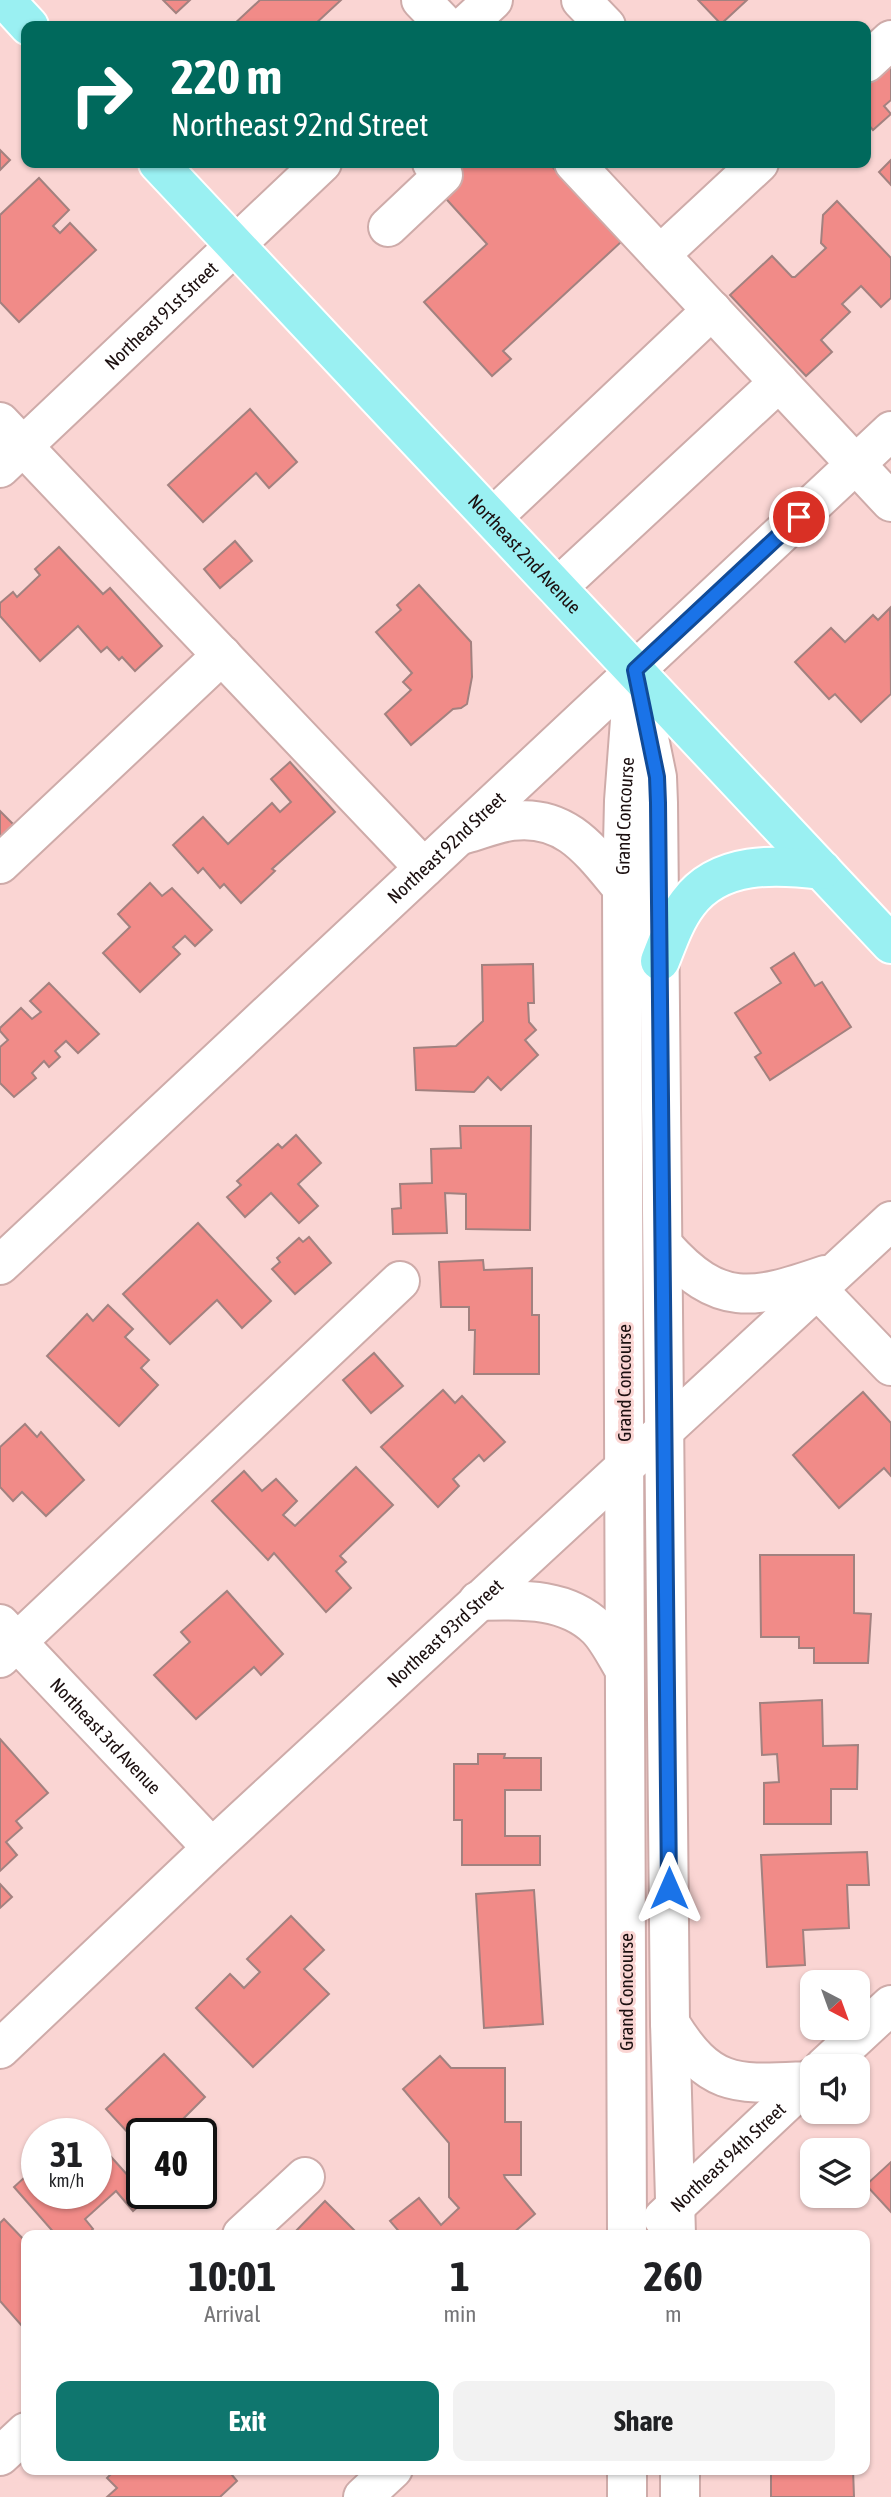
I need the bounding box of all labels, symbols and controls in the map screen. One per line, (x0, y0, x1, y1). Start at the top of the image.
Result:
text: 220 m (171, 48, 282, 104)
icon: right (56, 49, 147, 140)
text: Northeast 92nd Street (171, 106, 428, 143)
street label: Northeast 91st Street (100, 257, 222, 374)
pin (769, 487, 829, 547)
street label: Northeast 2nd Avenue (464, 490, 586, 618)
icon: arrive (780, 498, 818, 536)
street label: Grand Concourse (611, 756, 638, 875)
street label: Northeast 92nd Street (383, 787, 509, 908)
street label: Grand Concourse (613, 1324, 635, 1442)
street label: Northeast 93rd Street (382, 1574, 507, 1692)
street label: Northeast 3rd Avenue (46, 1673, 166, 1798)
position arrow (632, 1851, 706, 1925)
street label: Grand Concourse (615, 1933, 637, 2051)
north arrow (800, 1970, 870, 2040)
map controls (800, 1970, 870, 2208)
button: sound (800, 2054, 870, 2124)
street label: Northeast 94th Street (666, 2098, 790, 2216)
speed limit sign: 40 (126, 2118, 217, 2209)
text: 31 (50, 2134, 83, 2174)
button: layers (800, 2138, 870, 2208)
text: km/h (49, 2170, 84, 2191)
text: 10:01 (188, 2252, 276, 2300)
text: 1 (450, 2252, 470, 2300)
text: 260 (644, 2252, 703, 2300)
text: Arrival (204, 2301, 260, 2327)
text: min (443, 2301, 476, 2327)
text: m (665, 2301, 682, 2327)
button: Exit (56, 2381, 439, 2461)
button: Share (453, 2381, 835, 2461)

